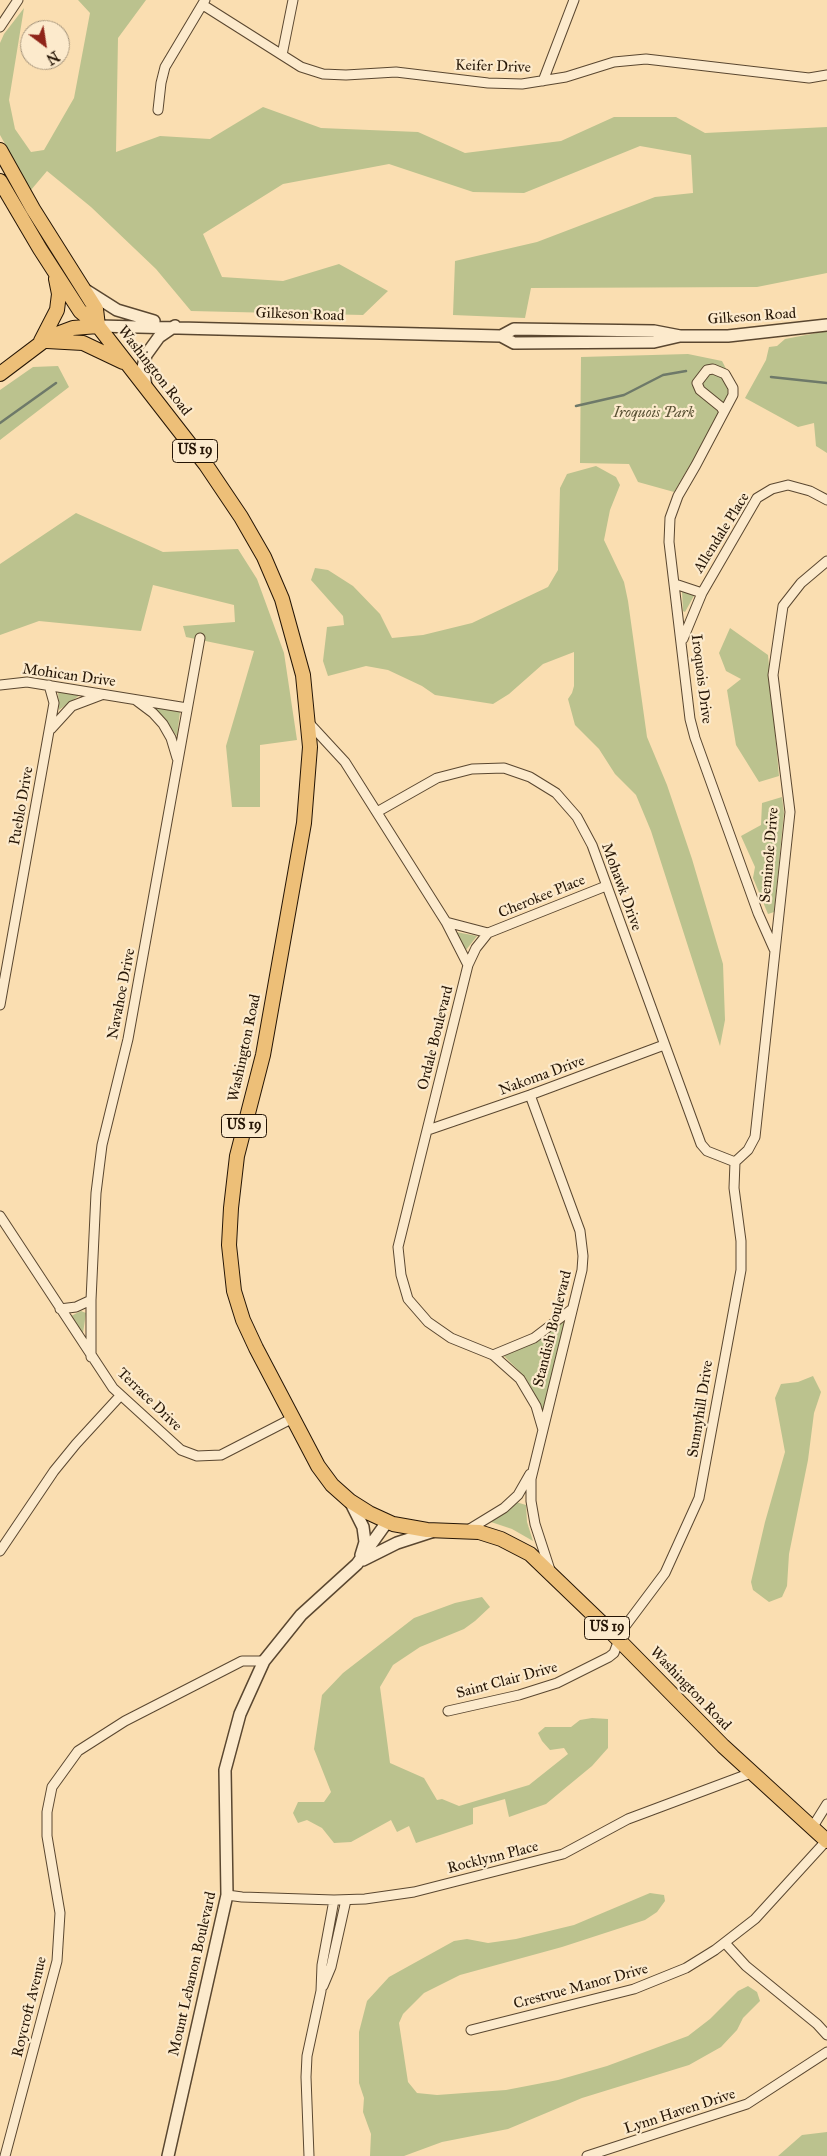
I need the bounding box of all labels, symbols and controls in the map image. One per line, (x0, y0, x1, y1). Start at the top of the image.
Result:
north arrow (20, 20, 70, 70)
text: N (43, 47, 62, 68)
street label: Keifer Drive (455, 57, 531, 77)
street label: Gilkeson Road (255, 304, 345, 326)
street label: Gilkeson Road (707, 305, 797, 329)
street label: Washington Road (113, 322, 195, 420)
park label: Iroquois Park (613, 404, 695, 422)
road number: US 19 (172, 440, 218, 462)
street label: Allendale Place (690, 489, 754, 577)
street label: Iroquois Drive (687, 633, 715, 725)
street label: Mohican Drive (21, 661, 117, 691)
street label: Pueblo Drive (6, 765, 38, 847)
street label: Seminole Drive (757, 807, 783, 903)
street label: Mohawk Drive (597, 841, 645, 933)
street label: Cherokee Place (496, 871, 588, 923)
street label: Navahoe Drive (104, 947, 140, 1041)
street label: Ordale Boulevard (414, 984, 458, 1092)
street label: Washington Road (225, 993, 265, 1103)
street label: Nakoma Drive (497, 1052, 587, 1100)
road number: US 19 (222, 1114, 266, 1138)
street label: Standish Boulevard (530, 1269, 576, 1389)
street label: Sunnyhill Drive (684, 1359, 718, 1459)
street label: Terrace Drive (113, 1365, 185, 1435)
road number: US 19 (584, 1616, 630, 1640)
street label: Washington Road (646, 1643, 734, 1735)
street label: Saint Clair Drive (454, 1659, 560, 1703)
street label: Rocklynn Place (446, 1838, 540, 1878)
street label: Mount Lebanon Boulevard (165, 1890, 221, 2058)
street label: Roycroft Avenue (9, 1955, 51, 2059)
street label: Crestvue Manor Drive (512, 1960, 650, 2014)
street label: Lynn Haven Drive (622, 2086, 738, 2138)

